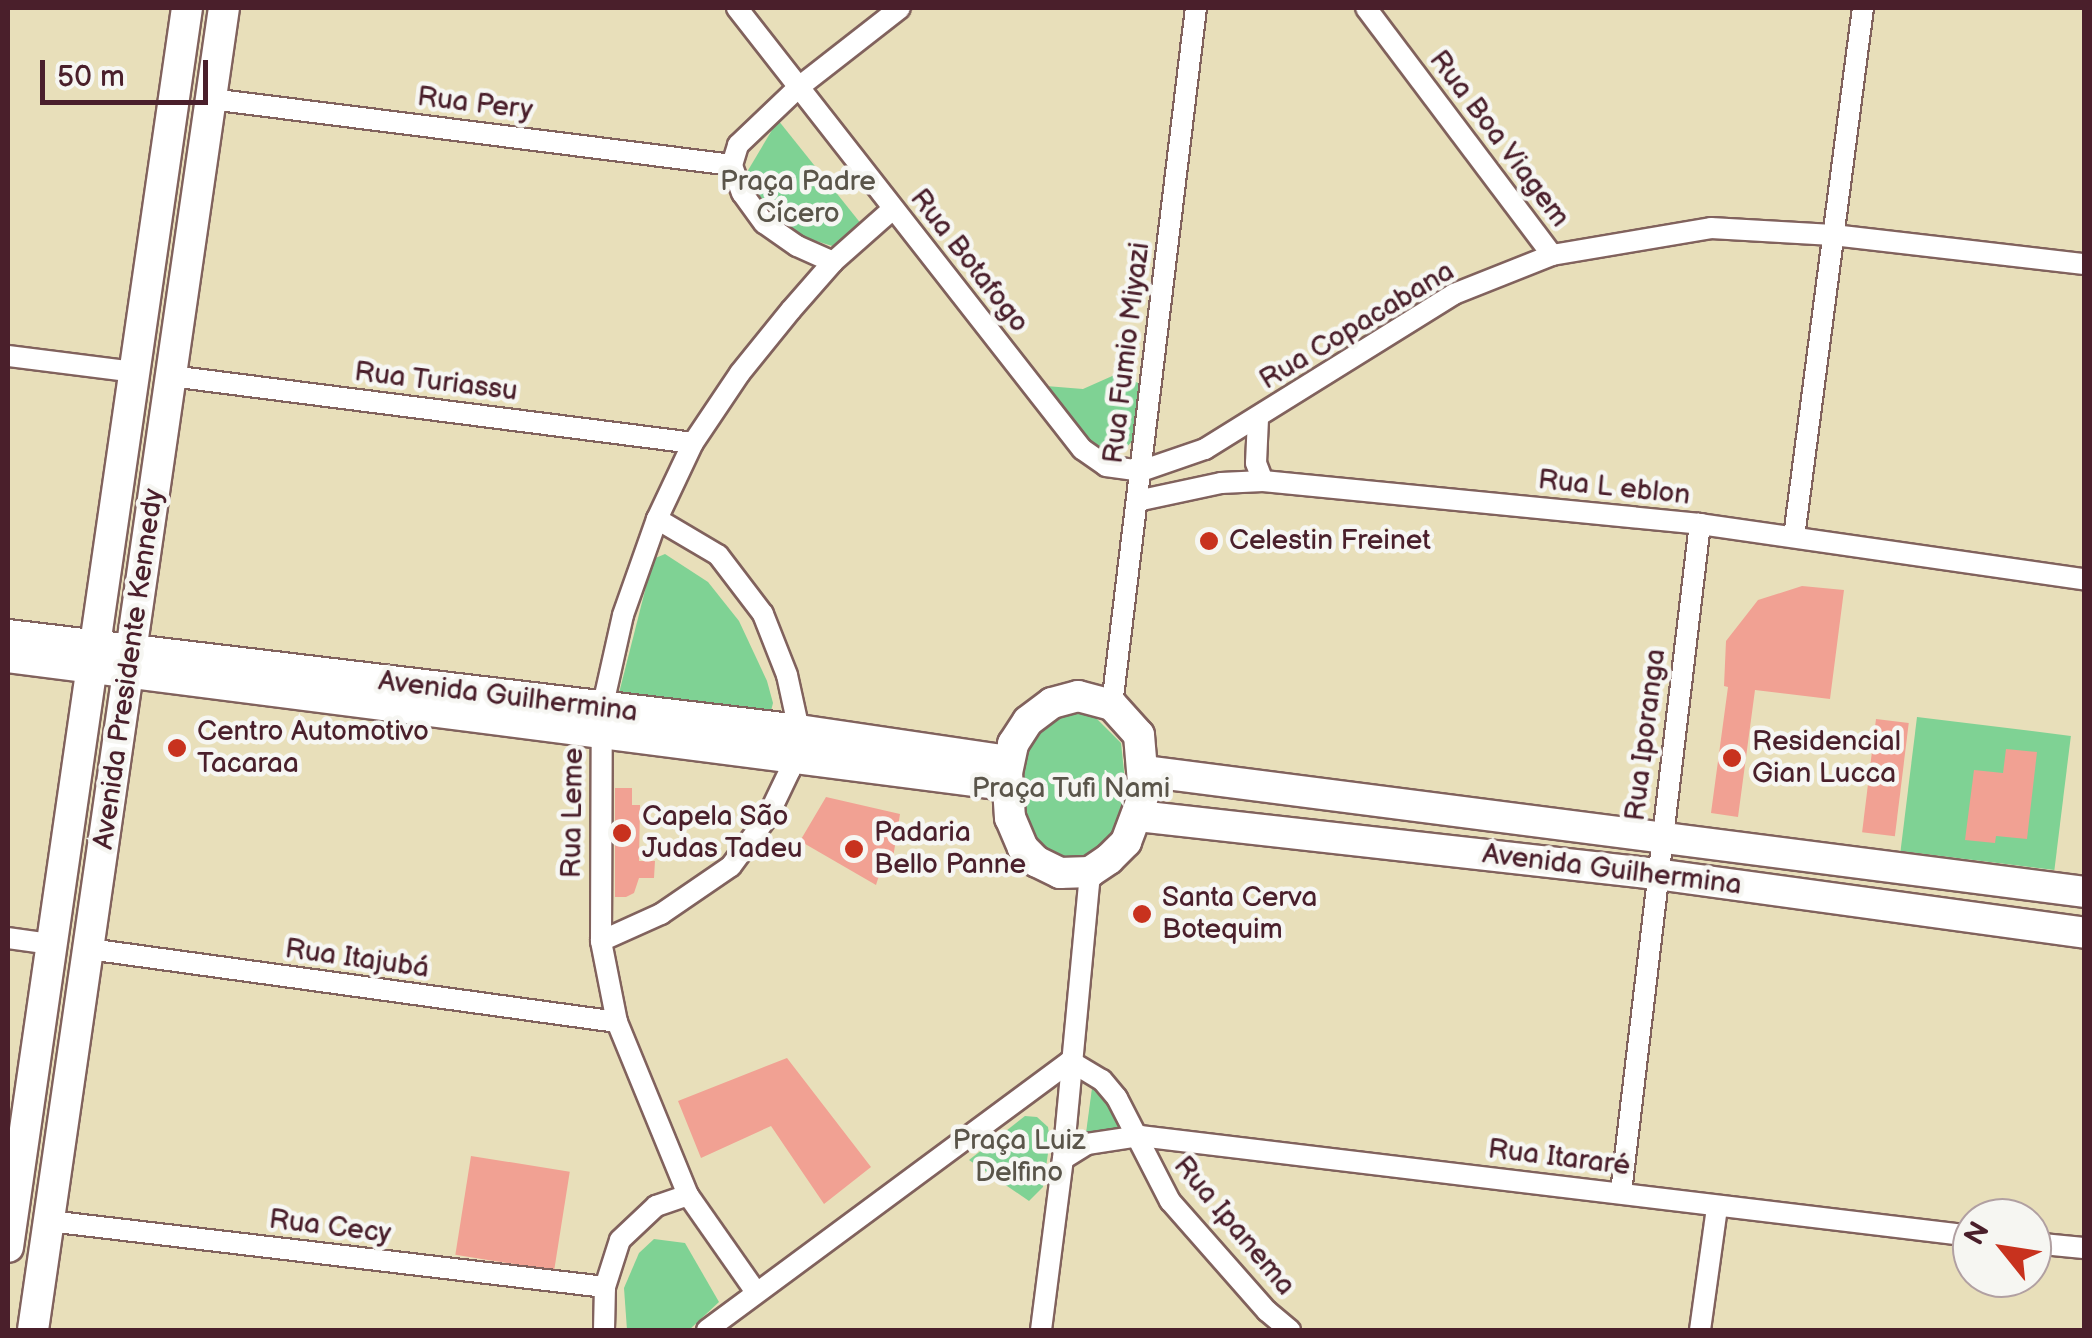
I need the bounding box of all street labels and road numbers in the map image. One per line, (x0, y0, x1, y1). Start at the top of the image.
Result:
street label: Rua Boa Viagem (1421, 44, 1577, 234)
street label: Rua Pery (415, 80, 535, 128)
street label: Rua Botafogo (903, 183, 1035, 339)
street label: Rua Fumio Miyazi (1097, 241, 1157, 465)
street label: Rua Copacabana (1254, 255, 1460, 397)
street label: Rua Turiassu (352, 355, 520, 409)
street label: Rua L eblon (1536, 463, 1692, 513)
street label: Avenida Presidente Kennedy (87, 487, 171, 851)
street label: Rua Iporanga (1619, 647, 1673, 823)
street label: Avenida Guilhermina (377, 664, 639, 730)
street label: Rua Leme (555, 747, 591, 879)
street label: Avenida Guilhermina (1481, 837, 1743, 903)
street label: Rua Itajubá (283, 932, 431, 986)
street label: Rua Itararé (1486, 1133, 1632, 1183)
street label: Rua Ipanema (1166, 1150, 1302, 1302)
street label: Rua Cecy (267, 1203, 393, 1251)

